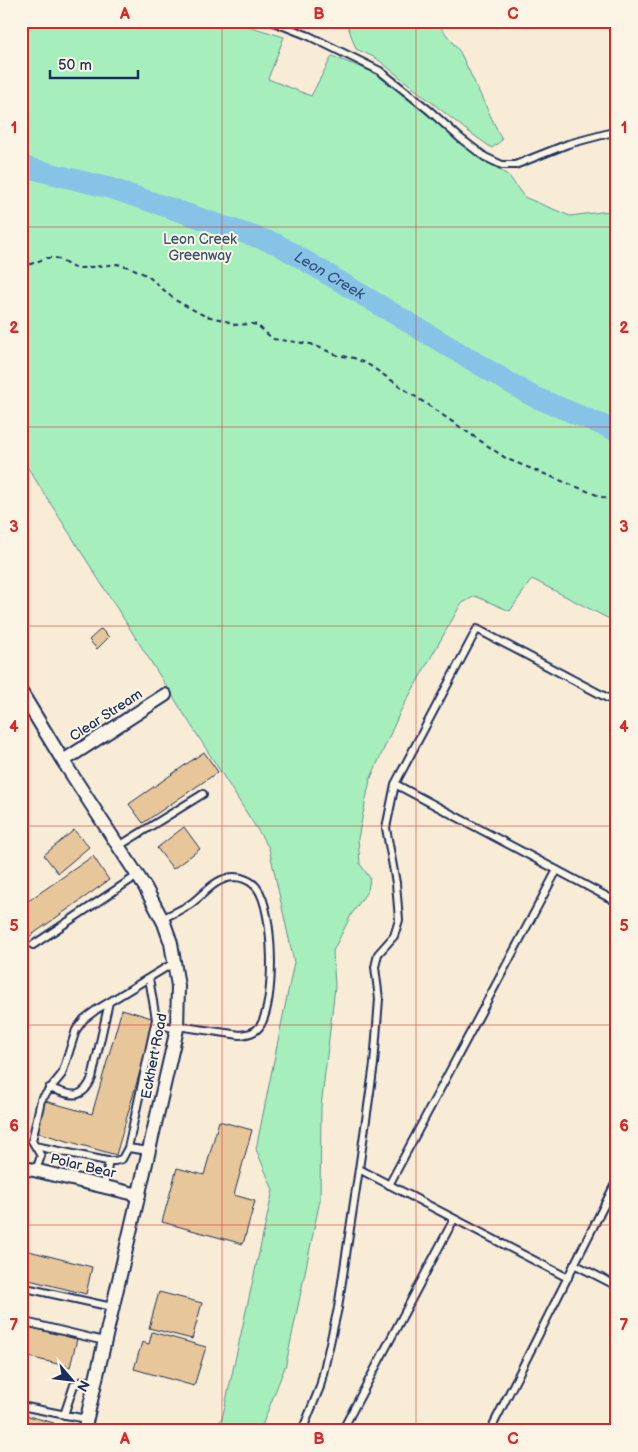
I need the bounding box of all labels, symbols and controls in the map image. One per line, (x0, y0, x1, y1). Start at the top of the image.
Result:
text: A (119, 5, 130, 24)
text: B (313, 5, 325, 24)
text: C (507, 5, 519, 24)
scale bar (50, 48, 138, 80)
text: 50 m (58, 56, 92, 75)
text: 1 (11, 119, 17, 138)
text: 1 (621, 119, 627, 138)
park label: Leon Creek Greenway (163, 231, 237, 264)
water label: Leon Creek (291, 247, 369, 304)
text: 2 (9, 319, 19, 338)
text: 2 (619, 319, 629, 338)
text: 3 (9, 518, 19, 537)
text: 3 (619, 518, 629, 537)
street label: Clear Stream (67, 685, 145, 745)
text: 4 (9, 718, 19, 737)
text: 4 (619, 718, 629, 737)
text: 5 (9, 917, 19, 936)
text: 5 (619, 917, 629, 936)
street label: Eckhert Road (137, 1012, 171, 1100)
text: 6 (9, 1117, 19, 1136)
text: 6 (619, 1117, 629, 1136)
street label: Polar Bear (49, 1150, 118, 1182)
text: 7 (10, 1316, 19, 1335)
text: 7 (620, 1316, 629, 1335)
north arrow (48, 1354, 98, 1404)
text: N (73, 1377, 93, 1395)
text: A (119, 1430, 130, 1449)
text: B (313, 1430, 325, 1449)
text: C (507, 1430, 519, 1449)

